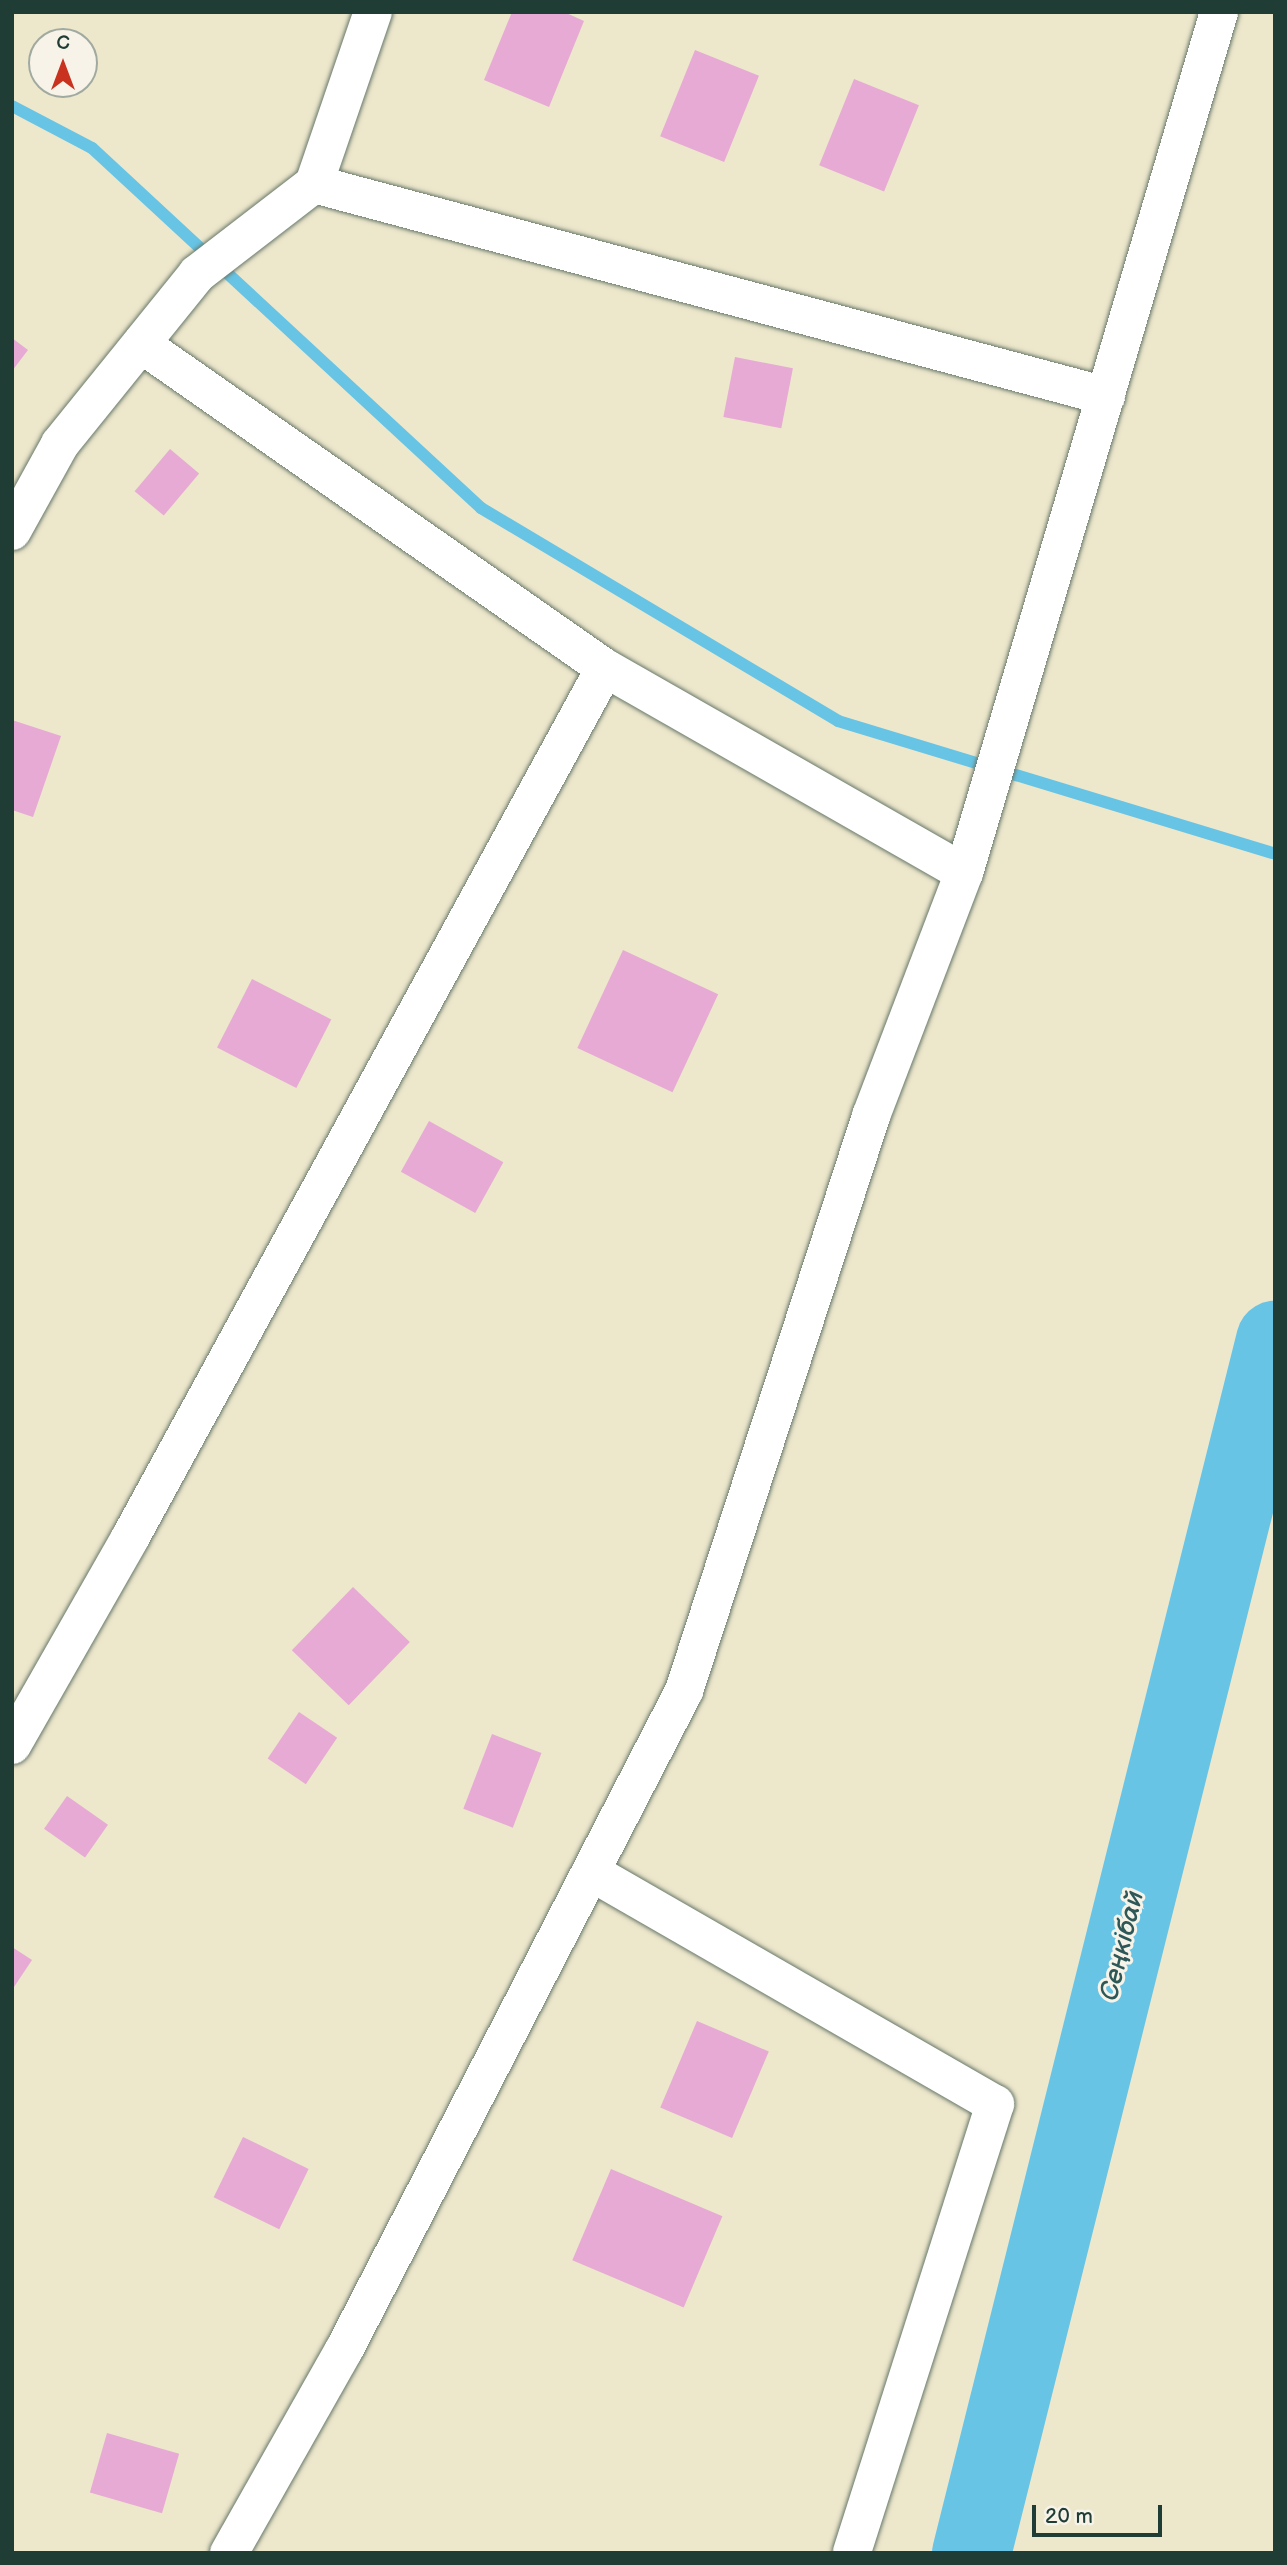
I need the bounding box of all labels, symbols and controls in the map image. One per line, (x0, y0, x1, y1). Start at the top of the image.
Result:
north arrow (28, 28, 98, 98)
text: С (56, 32, 70, 55)
water label: Сеңкібай (1094, 1888, 1152, 2004)
scale bar (1035, 2492, 1164, 2536)
text: 20 m (1045, 2504, 1093, 2529)

